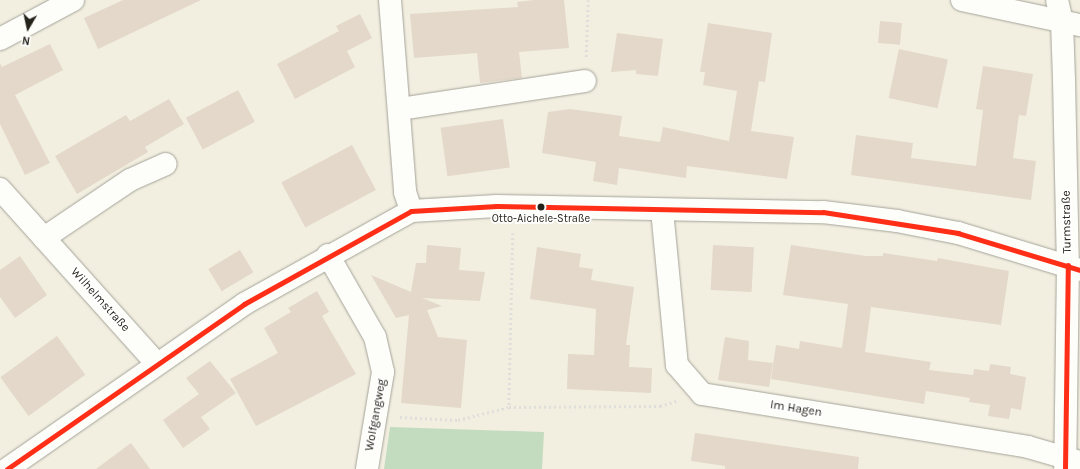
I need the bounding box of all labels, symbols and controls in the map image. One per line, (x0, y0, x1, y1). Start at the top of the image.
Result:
north arrow (8, 8, 48, 48)
text: N (21, 33, 31, 47)
street label: Turmstraße (1059, 190, 1075, 254)
marker: Otto-Aichele-Straße (536, 202, 546, 212)
place label: Otto-Aichele-Straße (492, 212, 590, 226)
street label: Wilhelmstraße (68, 265, 132, 335)
street label: Wolfgangweg (363, 378, 389, 452)
street label: Im Hagen (769, 398, 823, 420)

